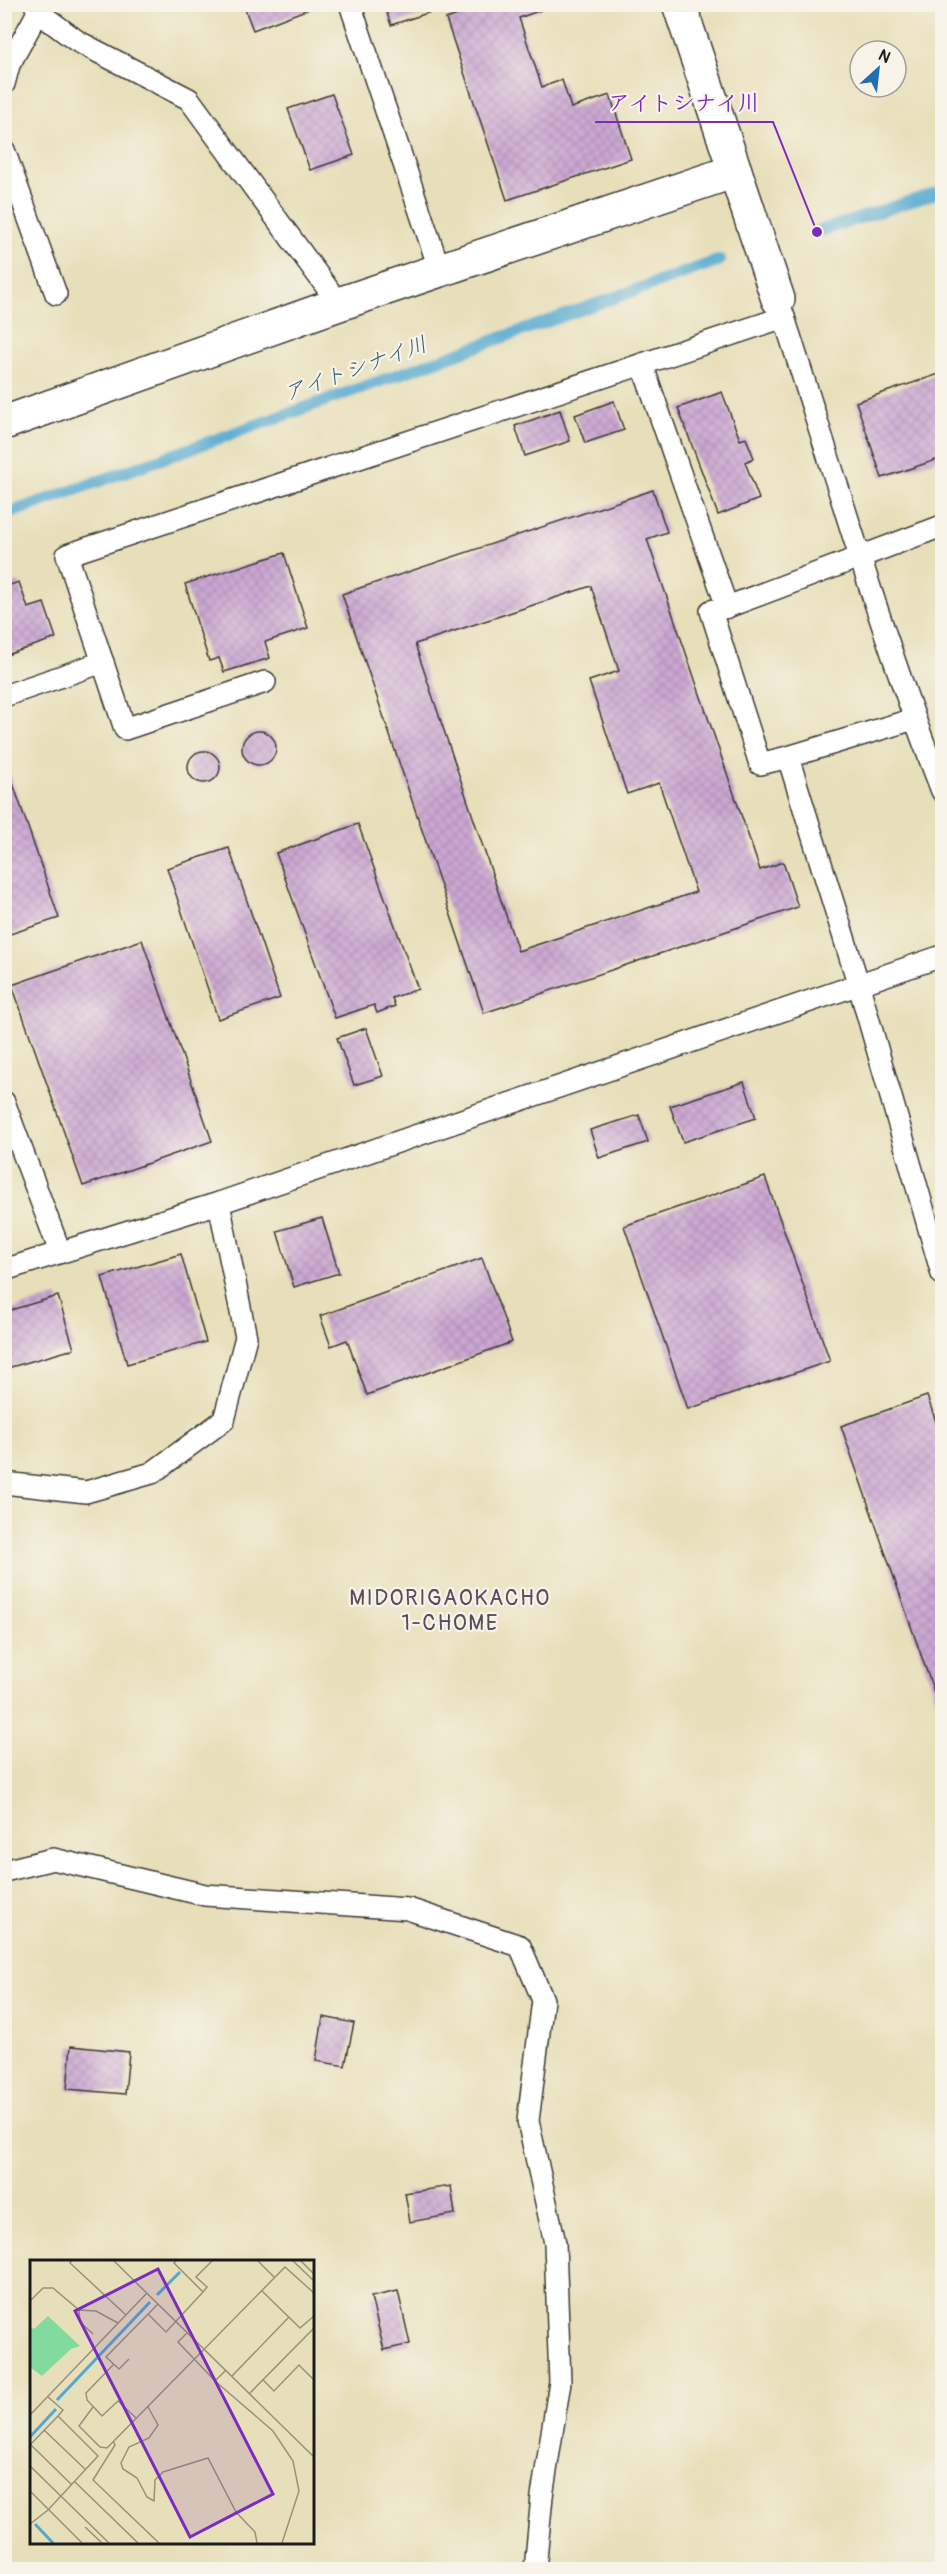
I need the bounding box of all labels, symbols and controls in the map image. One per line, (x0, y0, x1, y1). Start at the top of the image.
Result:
north arrow (848, 39, 908, 99)
text: N (875, 45, 894, 68)
callout: アイトシナイ川 (595, 82, 773, 122)
text: アイトシナイ川 (608, 89, 760, 117)
water label: アイトシナイ川 (280, 330, 431, 408)
district label: MIDORIGAOKACHO 1-CHOME (349, 1584, 551, 1637)
inset map (30, 2260, 314, 2544)

